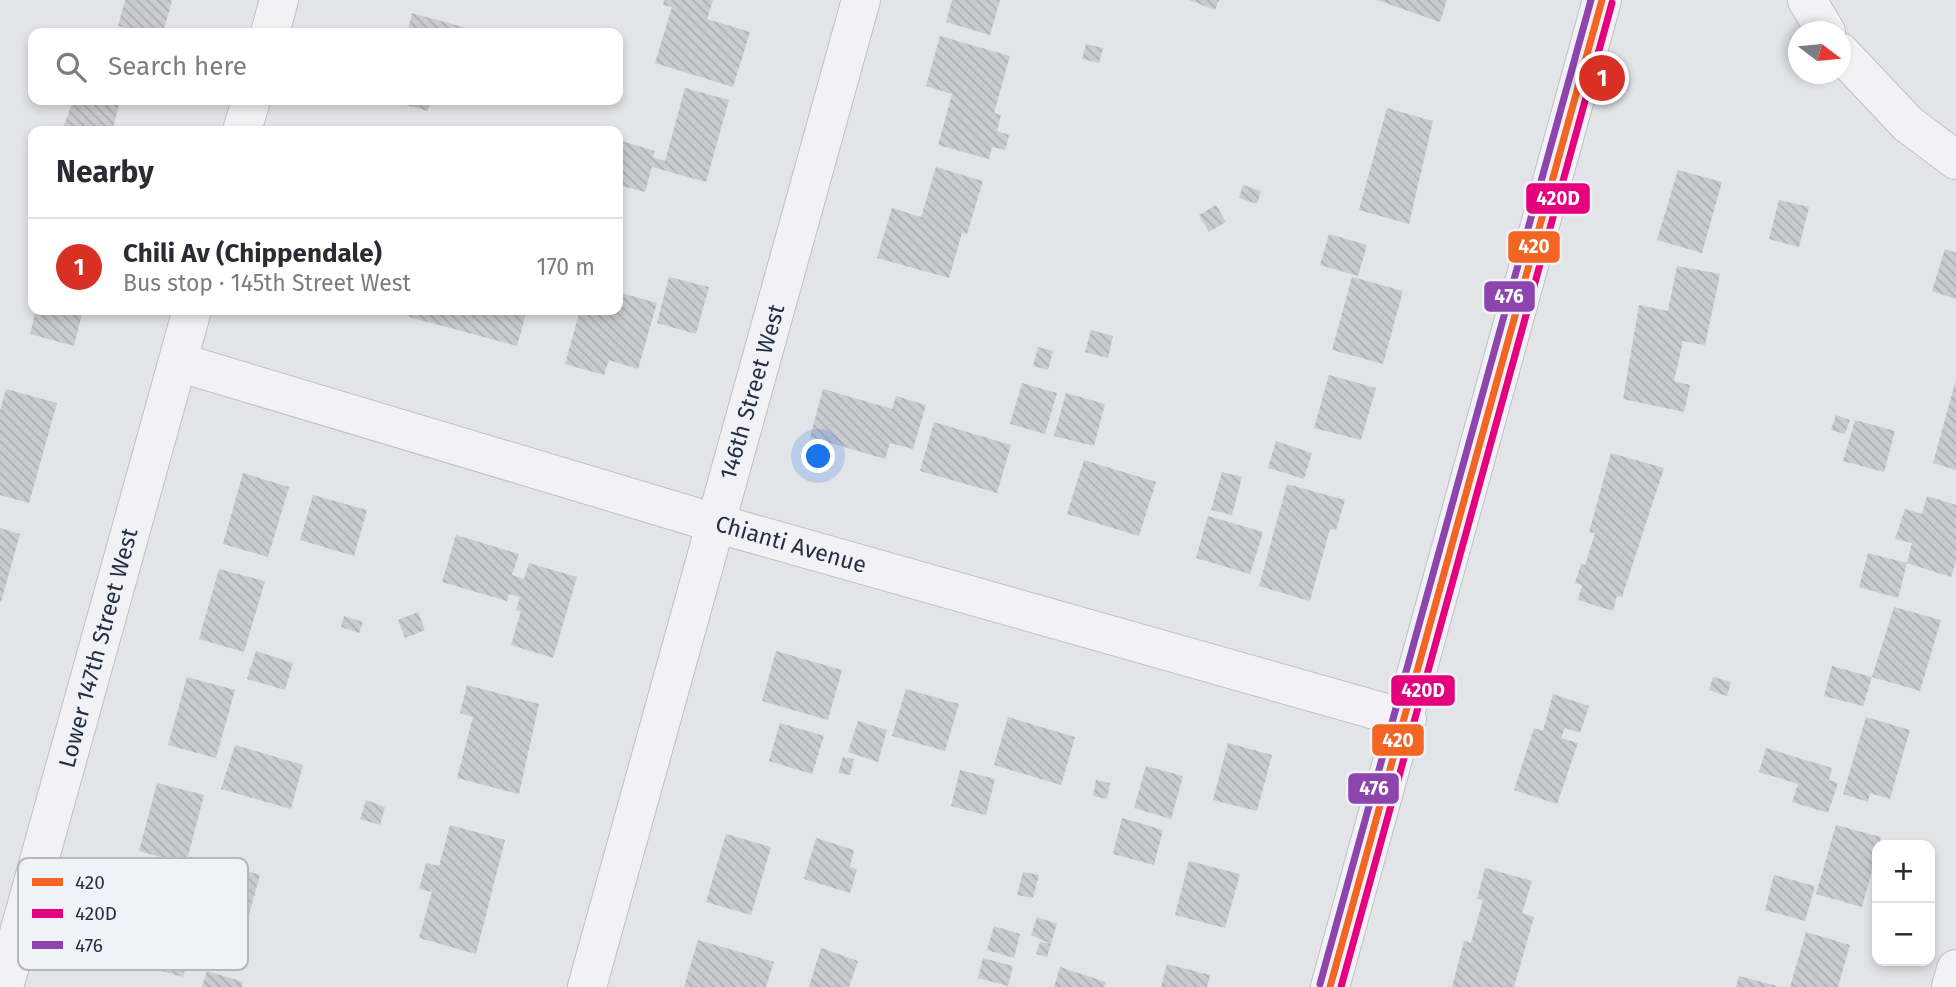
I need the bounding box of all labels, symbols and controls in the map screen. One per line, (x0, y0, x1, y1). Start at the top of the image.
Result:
north arrow (1788, 21, 1851, 84)
search box (28, 28, 623, 105)
icon: search (52, 48, 90, 86)
text: Search here (108, 51, 247, 82)
pin: 1 (1579, 52, 1625, 104)
text: Nearby (56, 154, 154, 190)
line badge: 420D (1525, 182, 1591, 215)
text: 420D (1536, 187, 1580, 210)
line badge: 420 (1507, 230, 1561, 264)
text: 420 (1518, 235, 1550, 258)
text: Chili Av (Chippendale) (123, 238, 382, 269)
text: 1 (74, 253, 84, 281)
text: 170 m (536, 253, 595, 281)
text: Bus stop · 145th Street West (123, 269, 411, 297)
line badge: 476 (1483, 280, 1536, 313)
text: 476 (1494, 285, 1524, 308)
street label: 146th Street West (714, 300, 791, 483)
your location (801, 439, 835, 473)
street label: Chianti Avenue (712, 509, 870, 579)
street label: Lower 147th Street West (53, 524, 144, 771)
line badge: 420D (1390, 674, 1456, 707)
text: 420D (1401, 679, 1445, 702)
line badge: 420 (1371, 723, 1425, 757)
text: 420 (1382, 729, 1414, 752)
line badge: 476 (1347, 772, 1400, 805)
text: 476 (1359, 777, 1389, 800)
map controls (1872, 840, 1935, 966)
button: + (1872, 840, 1935, 903)
legend (18, 858, 248, 970)
text: 420 (75, 871, 105, 894)
text: 420D (75, 902, 117, 925)
button: − (1872, 903, 1935, 966)
text: 476 (75, 934, 103, 957)

